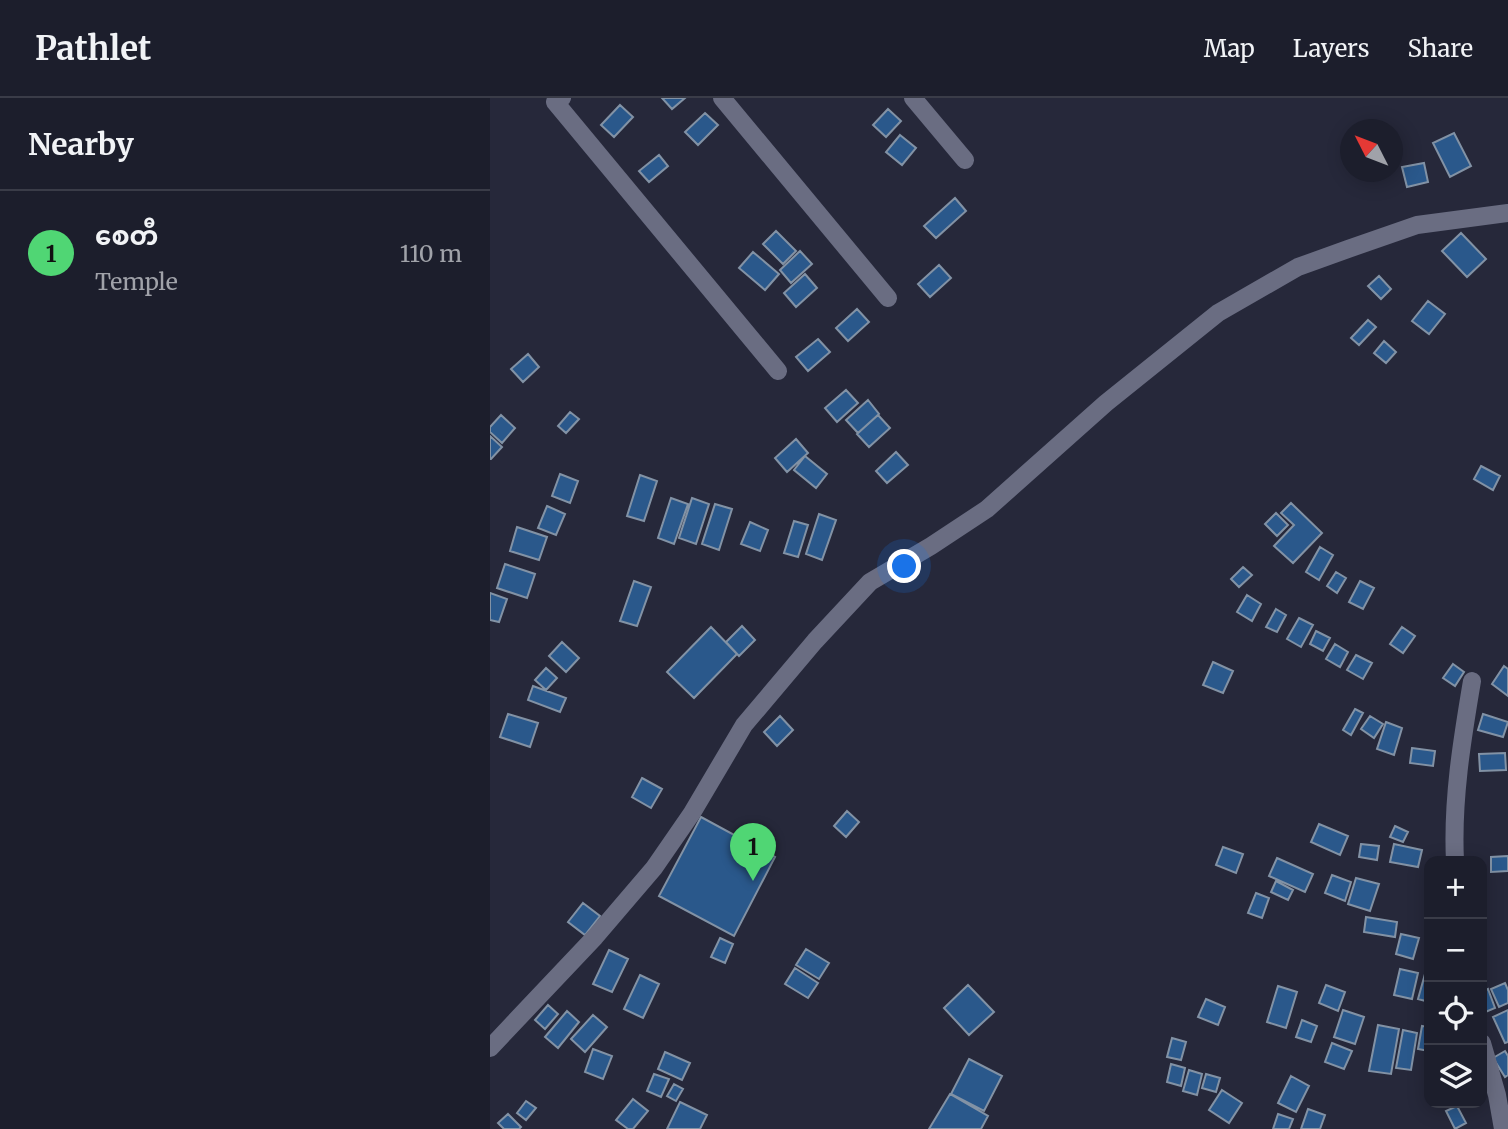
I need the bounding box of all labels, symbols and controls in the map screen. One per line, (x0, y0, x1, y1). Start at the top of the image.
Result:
text: Pathlet (35, 28, 151, 69)
text: Map (1204, 33, 1255, 64)
text: Layers (1293, 33, 1369, 64)
text: Share (1407, 33, 1473, 64)
north arrow (1340, 119, 1403, 182)
text: Nearby (28, 125, 134, 163)
text: စေတီ (95, 219, 158, 252)
text: 1 (46, 239, 56, 268)
text: 110 m (400, 239, 462, 268)
text: Temple (95, 267, 178, 296)
your location (887, 549, 921, 583)
pin: 1 (730, 823, 776, 881)
map controls (1424, 856, 1487, 1108)
button: + (1424, 856, 1487, 919)
button: − (1424, 919, 1487, 982)
button: locate (1424, 982, 1487, 1045)
button: layers (1424, 1045, 1487, 1108)

